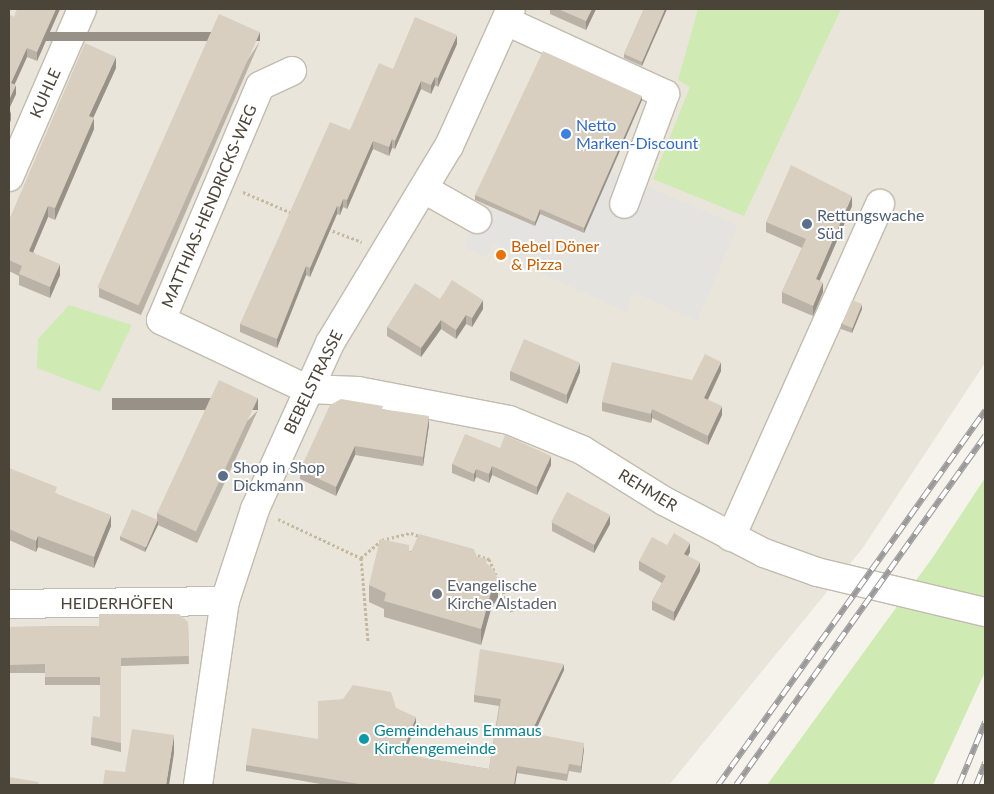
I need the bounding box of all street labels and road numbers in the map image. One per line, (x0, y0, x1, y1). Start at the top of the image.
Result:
street label: KUHLE (26, 65, 64, 121)
street label: MATTHIAS-HENDRICKS-WEG (157, 102, 261, 310)
street label: BEBELSTRASSE (280, 327, 346, 437)
street label: REHMER (615, 465, 681, 515)
street label: HEIDERHÖFEN (61, 593, 173, 613)

